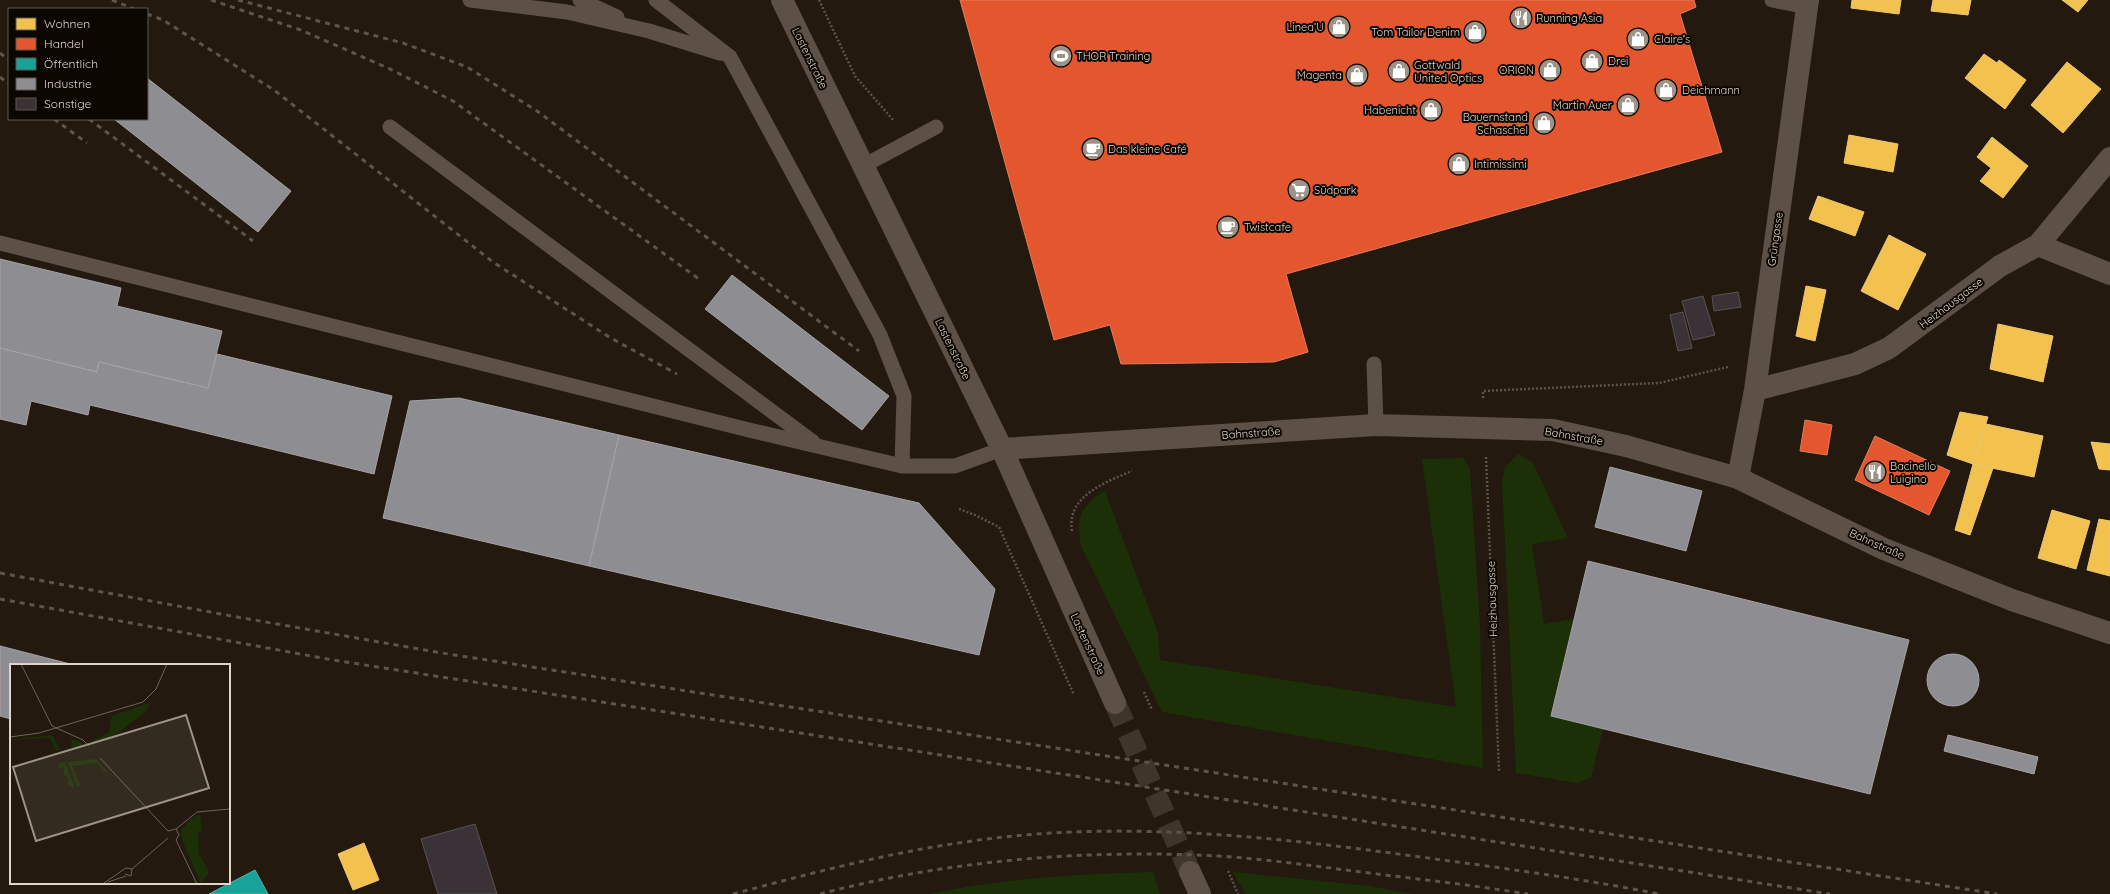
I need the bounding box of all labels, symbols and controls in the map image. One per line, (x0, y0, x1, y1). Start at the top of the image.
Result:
restaurant icon: Running Asia (1508, 5, 1534, 31)
legend (8, 8, 148, 120)
place label: Running Asia (1536, 11, 1602, 25)
shop icon: Linea’U (1326, 14, 1352, 40)
text: Wohnen (44, 16, 90, 31)
shop icon: Tom Tailor Denim (1462, 19, 1488, 45)
place label: Linea’U (1287, 20, 1324, 34)
street label: Lastenstraße (789, 25, 831, 91)
place label: Tom Tailor Denim (1371, 25, 1460, 39)
shop icon: Claire’s (1625, 26, 1651, 52)
place label: Claire’s (1654, 32, 1690, 46)
text: Handel (44, 36, 84, 51)
sports icon: THOR Training (1048, 43, 1074, 69)
shop icon: Drei (1579, 48, 1605, 74)
place label: THOR Training (1076, 49, 1150, 63)
place label: Drei (1608, 54, 1628, 68)
text: Öffentlich (44, 56, 98, 71)
shop icon: ORION (1537, 57, 1563, 83)
shop icon: Gottwald United Optics (1386, 58, 1412, 84)
place label: Gottwald United Optics (1414, 58, 1482, 85)
shop icon: Magenta (1344, 62, 1370, 88)
place label: ORION (1499, 63, 1534, 77)
place label: Magenta (1297, 68, 1342, 82)
text: Industrie (44, 76, 92, 91)
shop icon: Deichmann (1653, 77, 1679, 103)
place label: Deichmann (1682, 83, 1740, 97)
shop icon: Martin Auer (1615, 92, 1641, 118)
text: Sonstige (44, 96, 91, 111)
shop icon: Habenicht (1418, 97, 1444, 123)
place label: Martin Auer (1553, 98, 1613, 112)
place label: Habenicht (1364, 103, 1416, 117)
place label: Bauernstand Schaschel (1463, 110, 1528, 137)
shop icon: Bauernstand Schaschel (1531, 110, 1557, 136)
cafe icon: Das kleine Café (1080, 136, 1106, 162)
place label: Das kleine Café (1108, 142, 1187, 156)
shop icon: Intimissimi (1446, 151, 1472, 177)
place label: Intimissimi (1474, 157, 1527, 171)
supermarket icon: Südpark (1286, 177, 1312, 203)
place label: Südpark (1314, 183, 1357, 197)
street label: Grüngasse (1764, 211, 1786, 267)
cafe icon: Twistcafe (1215, 214, 1241, 240)
place label: Twistcafe (1244, 220, 1291, 234)
street label: Heizhausgasse (1916, 275, 1986, 331)
street label: Lastenstraße (932, 316, 974, 382)
street label: Bahnstraße (1221, 424, 1281, 442)
street label: Bahnstraße (1544, 424, 1604, 448)
restaurant icon: Bacinello Luigino (1862, 459, 1888, 485)
place label: Bacinello Luigino (1890, 459, 1936, 486)
street label: Bahnstraße (1847, 526, 1907, 562)
street label: Heizhausgasse (1484, 561, 1500, 637)
street label: Lastenstraße (1068, 611, 1108, 677)
inset map (10, 664, 230, 884)

